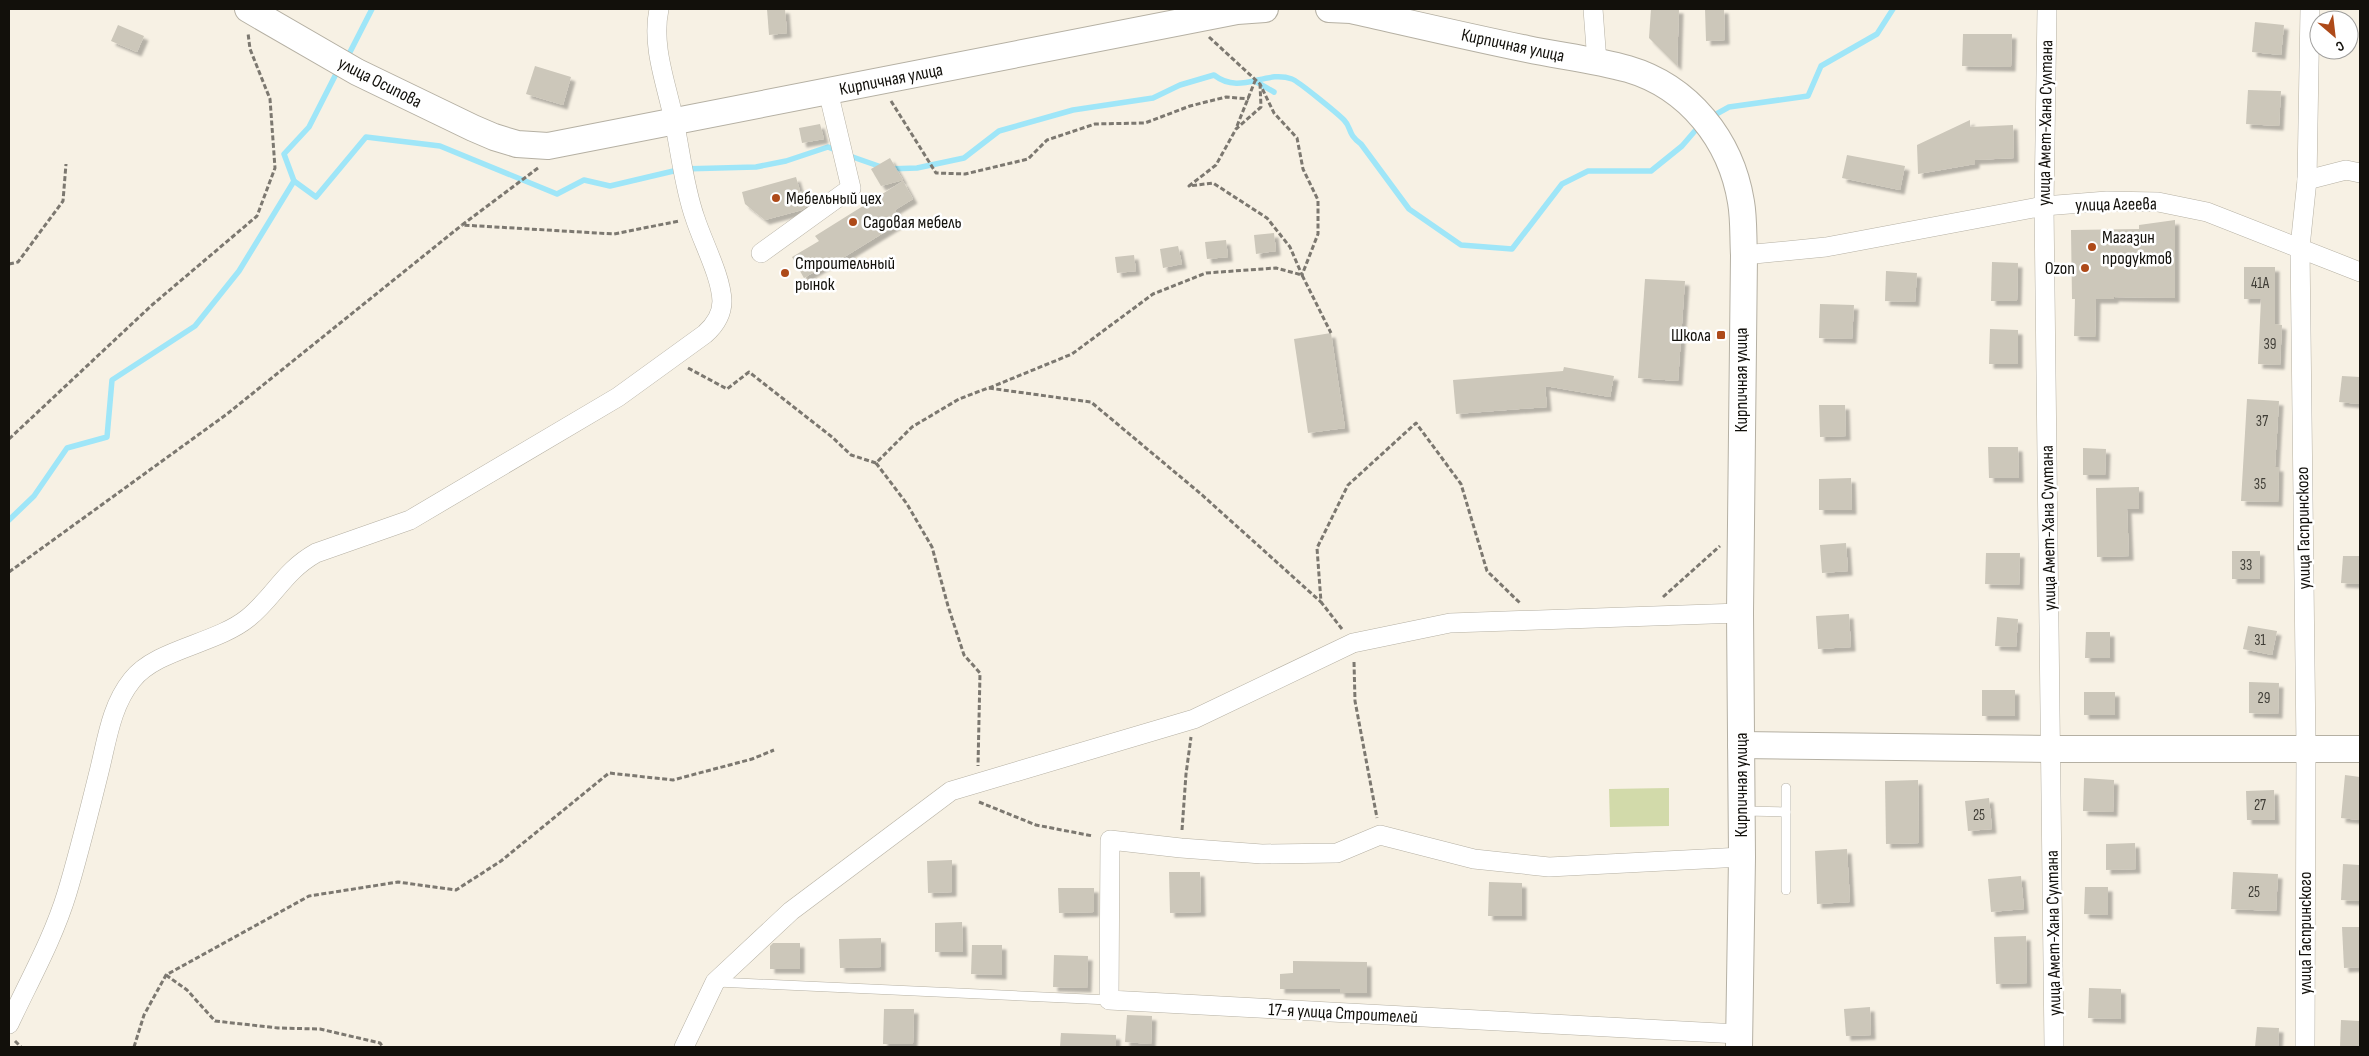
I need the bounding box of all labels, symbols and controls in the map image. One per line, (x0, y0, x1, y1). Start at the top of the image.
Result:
north arrow (2309, 10, 2359, 60)
street label: Кирпичная улица (1459, 24, 1566, 67)
text: С (2333, 37, 2347, 55)
street label: улица Амет-Хана Султана (2034, 40, 2057, 206)
street label: улица Осипова (334, 52, 425, 113)
street label: Кирпичная улица (838, 59, 945, 100)
place label: Мебельный цех (786, 188, 882, 209)
marker: Мебельный цех (770, 192, 782, 204)
street label: улица Агеева (2075, 193, 2157, 216)
place label: Садовая мебель (863, 212, 962, 233)
marker: Садовая мебель (847, 216, 859, 228)
place label: Магазин продуктов (2102, 227, 2172, 269)
marker: Магазин продуктов (2086, 241, 2098, 253)
place label: Строительный рынок (795, 253, 895, 295)
place label: Ozon (2045, 258, 2075, 279)
marker: Ozon (2079, 262, 2091, 274)
marker: Строительный рынок (779, 267, 791, 279)
house number: 41А (2251, 274, 2270, 293)
place label: Школа (1671, 325, 1711, 346)
street label: Кирпичная улица (1731, 327, 1752, 433)
marker: Школа (1715, 329, 1727, 341)
house number: 39 (2264, 335, 2276, 354)
house number: 37 (2256, 412, 2268, 431)
street label: улица Амет-Хана Султана (2037, 445, 2060, 611)
street label: улица Гаспринского (2292, 466, 2315, 590)
house number: 35 (2254, 475, 2266, 494)
house number: 33 (2240, 556, 2252, 575)
house number: 31 (2254, 631, 2267, 650)
house number: 29 (2258, 689, 2270, 708)
street label: Кирпичная улица (1731, 732, 1752, 838)
house number: 27 (2254, 796, 2266, 815)
house number: 25 (1973, 806, 1985, 825)
street label: улица Амет-Хана Султана (2042, 850, 2065, 1016)
street label: улица Гаспринского (2295, 872, 2316, 994)
house number: 25 (2248, 883, 2260, 902)
street label: 17-я улица Строителей (1268, 999, 1418, 1028)

